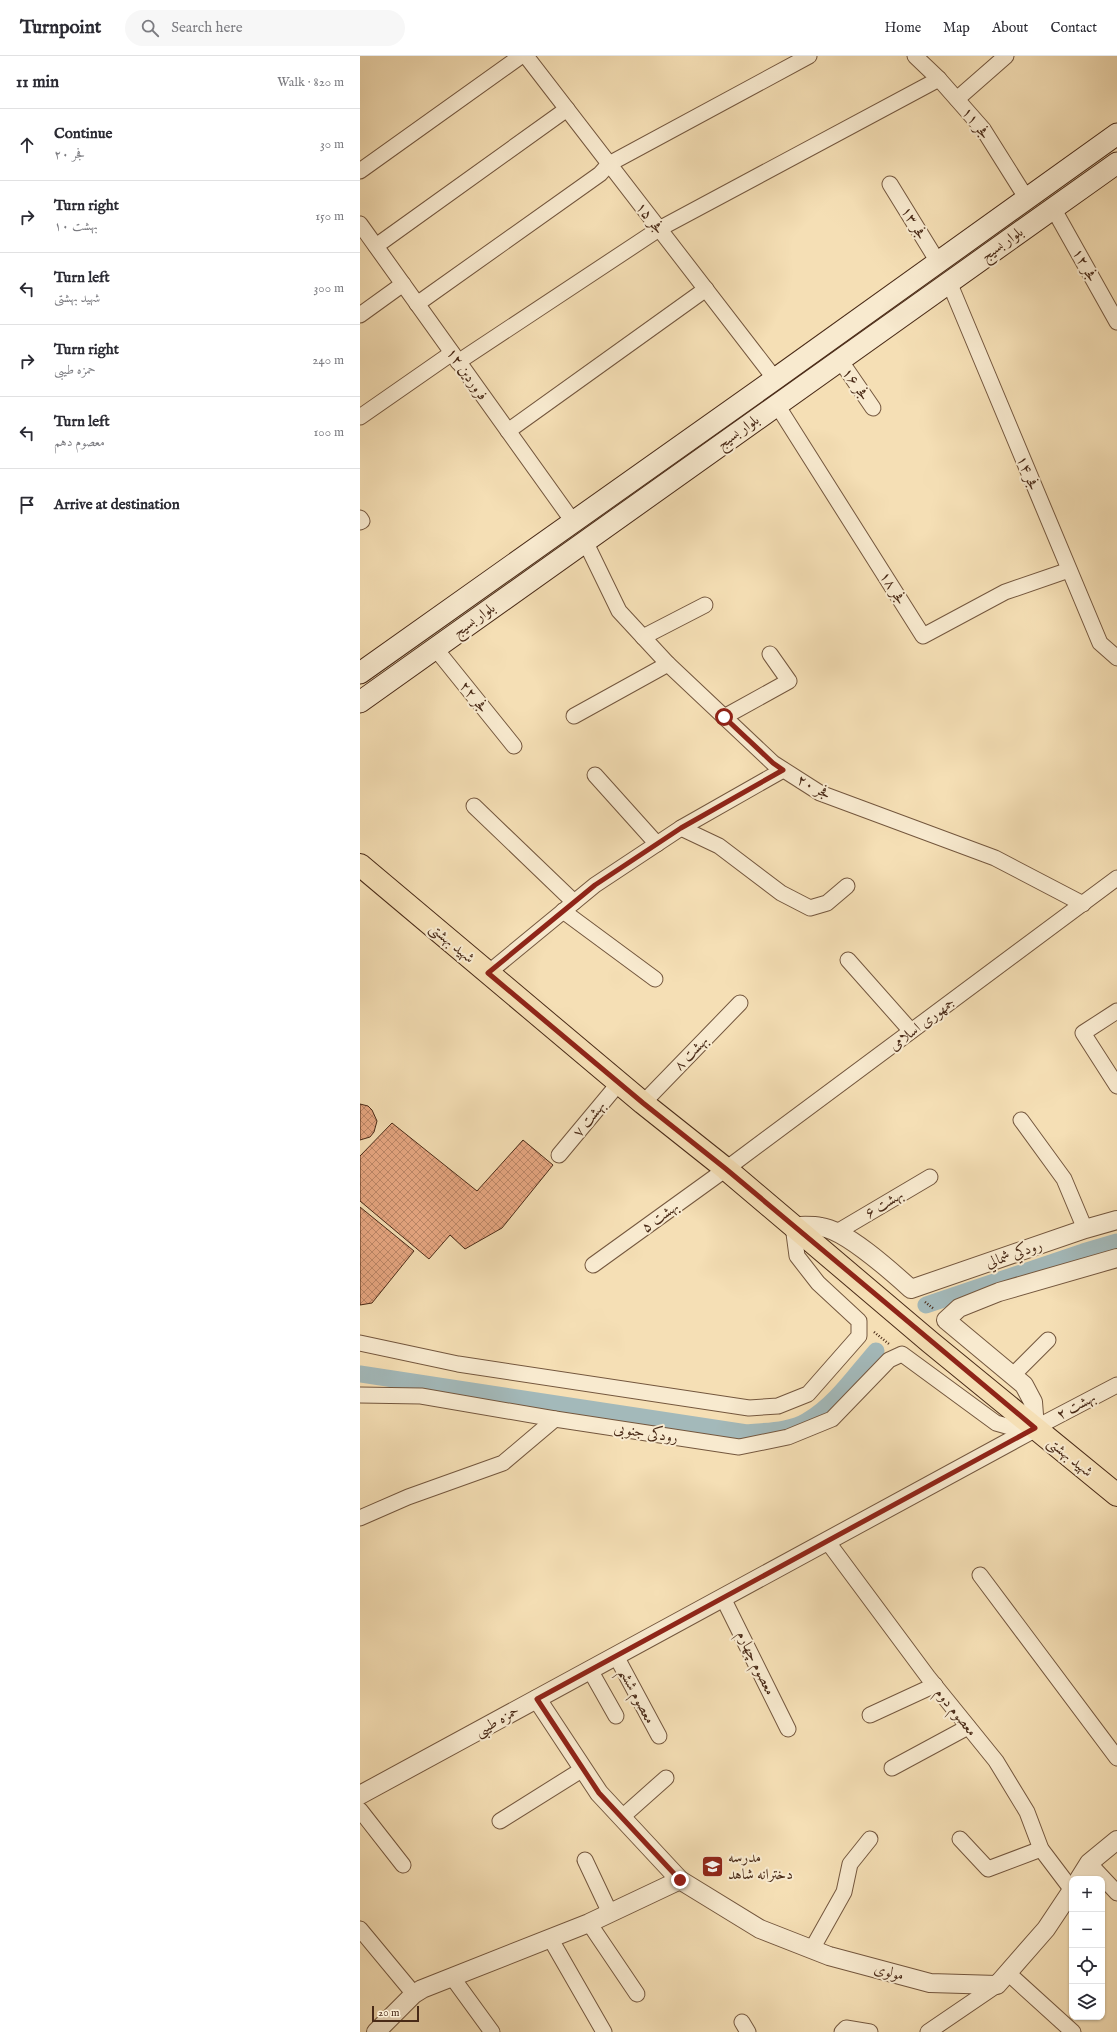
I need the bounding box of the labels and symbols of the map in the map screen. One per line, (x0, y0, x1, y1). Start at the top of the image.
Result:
street label: فجر ۱۱ (957, 103, 995, 143)
street label: فجر ۱۵ (631, 198, 669, 238)
street label: فجر ۱۳ (897, 203, 931, 243)
street label: بلوار بسیج (977, 222, 1029, 269)
street label: فجر ۱۲ (1068, 245, 1102, 285)
street label: ۱۲ فروردین (442, 344, 492, 404)
street label: فجر ۱۶ (838, 364, 874, 404)
street label: بلوار بسیج (713, 410, 765, 457)
street label: فجر ۱۴ (1012, 453, 1044, 493)
street label: فجر ۱۸ (875, 568, 911, 608)
street label: بلوار بسیج (449, 598, 501, 645)
street label: فجر ۲۲ (455, 677, 493, 717)
route start (715, 708, 733, 726)
street label: فجر ۲۰ (794, 770, 834, 804)
street label: شهید بهشتی (425, 919, 479, 968)
street label: جمهوری اسلامی (885, 993, 959, 1055)
street label: بهشت ۸ (670, 1031, 712, 1075)
street label: بهشت ۷ (568, 1097, 610, 1141)
street label: بهشت ۶ (861, 1185, 907, 1223)
street label: بهشت ۵ (638, 1197, 682, 1237)
street label: رودکي شمالي (983, 1235, 1045, 1274)
street label: بهشت ۲ (1053, 1388, 1099, 1424)
street label: رودکی جنوبی (612, 1418, 680, 1448)
street label: شهید بهشتی (1043, 1433, 1097, 1482)
street label: معصوم چهارم (730, 1628, 780, 1700)
street label: معصوم ششم (610, 1665, 659, 1729)
street label: معصوم دوم (928, 1684, 981, 1742)
street label: حمزه طیبی (471, 1701, 524, 1743)
place label: مدرسه دخترانه شاهد (728, 1848, 793, 1884)
school or university icon: مدرسه دخترانه شاهد (700, 1853, 726, 1879)
route end (671, 1871, 689, 1889)
street label: مولوی (872, 1959, 906, 1985)
scale bar (372, 2004, 419, 2023)

